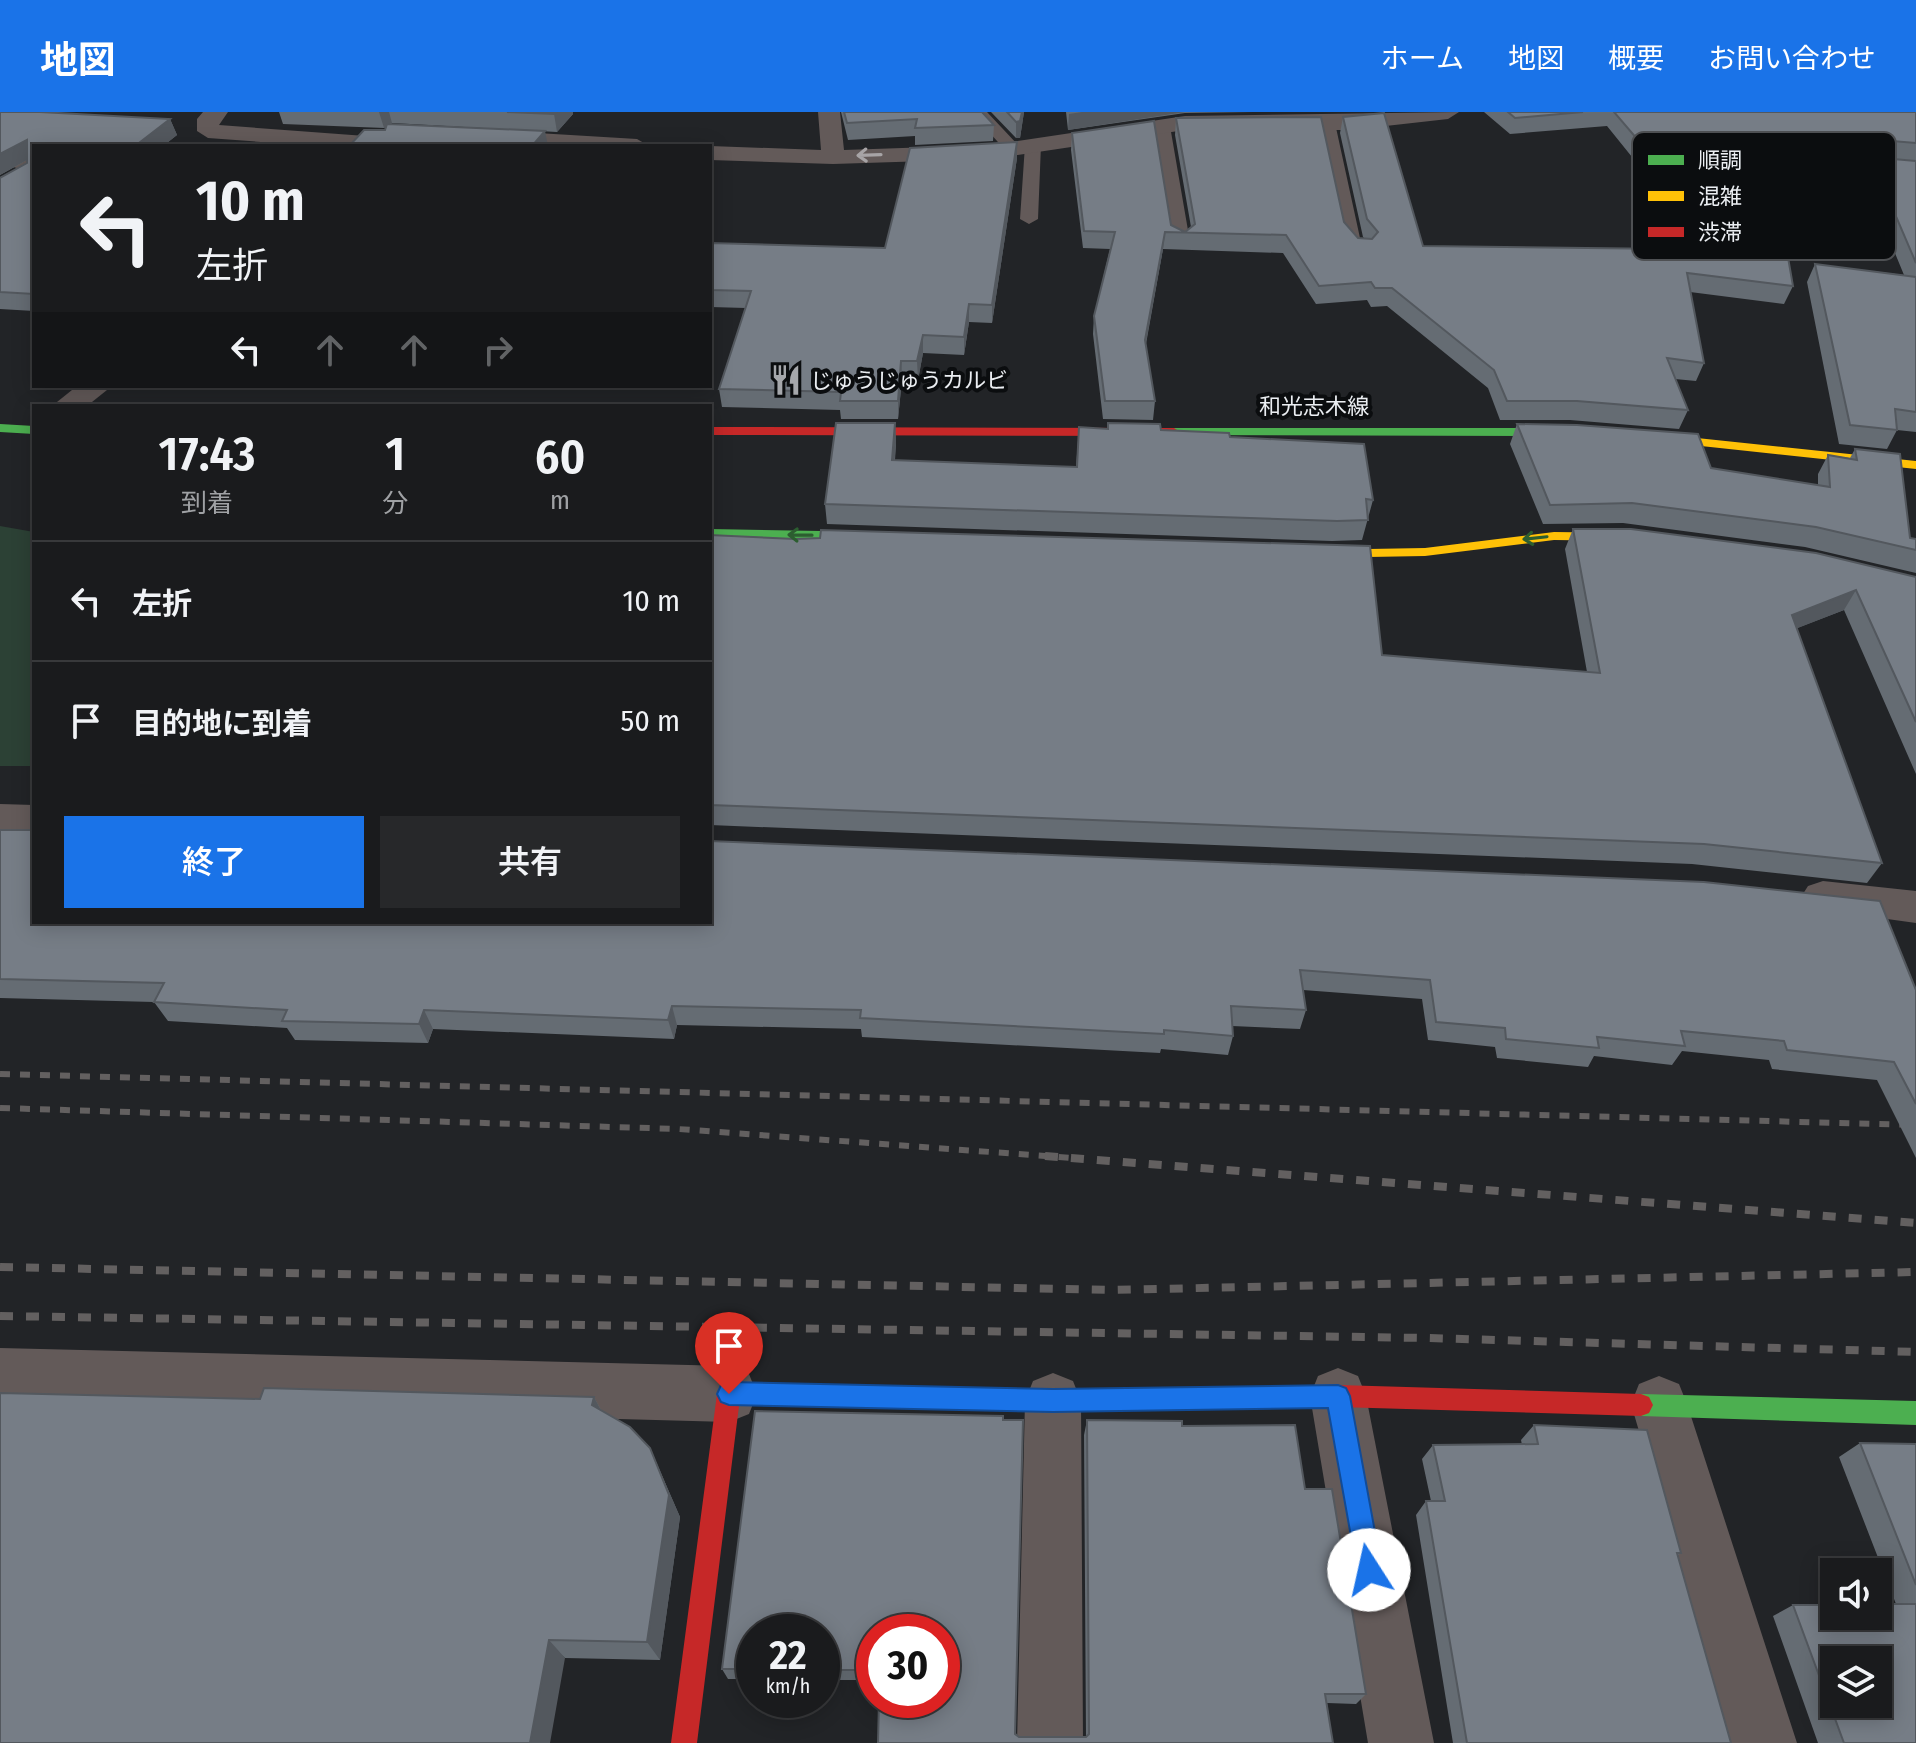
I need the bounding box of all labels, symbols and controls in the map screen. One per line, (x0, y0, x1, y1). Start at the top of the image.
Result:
text: 地図 (40, 37, 116, 83)
text: ホーム (1381, 42, 1464, 75)
text: 地図 (1508, 42, 1564, 75)
text: 概要 (1608, 42, 1664, 75)
text: お問い合わせ (1708, 42, 1876, 75)
legend (1632, 132, 1896, 260)
text: 順調 (1698, 147, 1742, 174)
one-way arrow (856, 148, 883, 163)
text: 10 m (196, 168, 305, 235)
icon: left (64, 176, 168, 280)
text: 混雑 (1698, 183, 1742, 210)
text: 渋滞 (1698, 219, 1742, 246)
text: 左折 (196, 244, 268, 288)
icon: left (224, 328, 268, 372)
icon: ahead (308, 328, 352, 372)
icon: ahead (392, 328, 436, 372)
icon: right (476, 328, 520, 372)
restaurant icon: じゅうじゅうカルビ (769, 363, 803, 397)
place label: じゅうじゅうカルビ (810, 367, 1008, 394)
street label: 和光志木線 (1259, 393, 1369, 420)
text: 17:43 (159, 425, 256, 483)
text: 1 (385, 425, 405, 483)
text: 60 (535, 428, 585, 486)
text: m (550, 485, 570, 516)
text: 到着 (181, 488, 233, 519)
text: 分 (382, 488, 408, 519)
one-way arrow (787, 527, 814, 542)
one-way arrow (1522, 531, 1549, 546)
icon: left (64, 579, 108, 623)
text: 10 m (623, 583, 680, 619)
text: 左折 (132, 586, 192, 622)
icon: arrive (64, 699, 108, 743)
text: 50 m (620, 703, 680, 739)
text: 目的地に到着 (132, 706, 312, 742)
button: 終了 (64, 816, 364, 908)
button: 共有 (380, 816, 680, 908)
pin (695, 1312, 763, 1394)
icon: arrive (707, 1324, 751, 1368)
position arrow (1327, 1528, 1411, 1612)
map controls (1820, 1558, 1892, 1718)
button: sound (1820, 1558, 1892, 1630)
speed limit sign: 30 (856, 1614, 960, 1718)
text: 22 (769, 1632, 807, 1680)
button: layers (1820, 1646, 1892, 1718)
text: km/h (766, 1674, 810, 1698)

